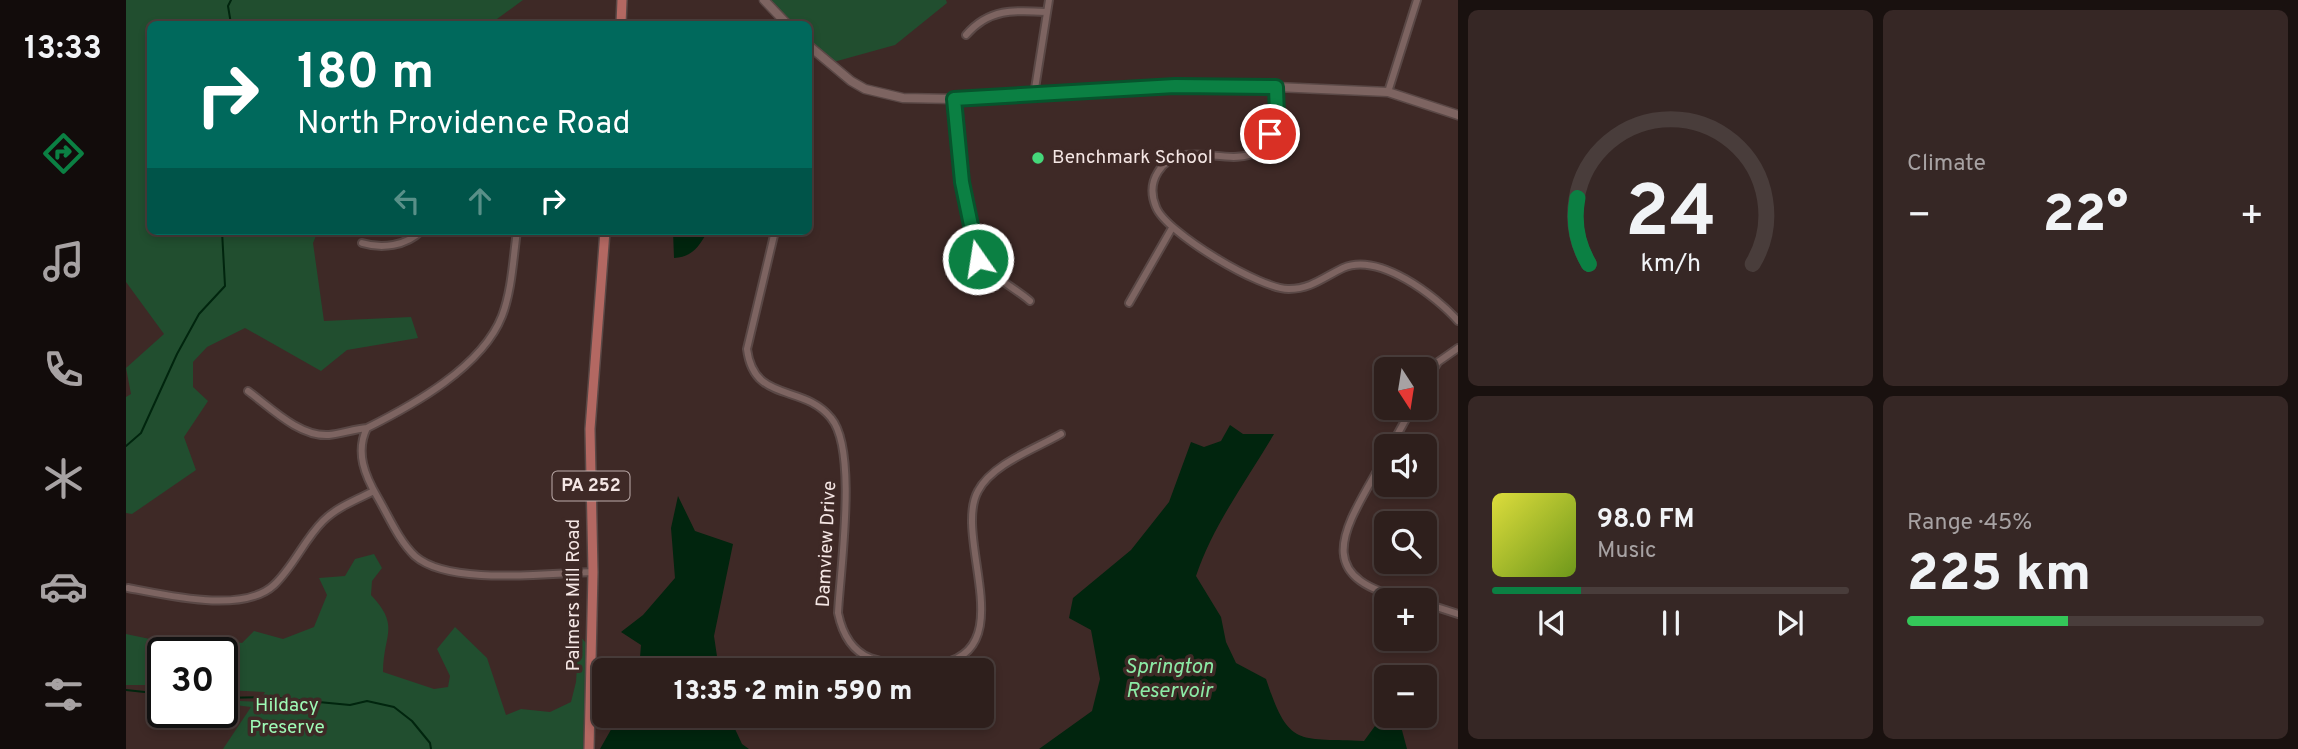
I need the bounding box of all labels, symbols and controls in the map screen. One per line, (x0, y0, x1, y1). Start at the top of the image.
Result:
text: 13:33 (24, 30, 102, 70)
text: 180 m (297, 44, 434, 106)
icon: right (182, 49, 273, 140)
pin (1240, 104, 1300, 164)
text: North Providence Road (297, 105, 630, 145)
icon: arrive (1251, 115, 1289, 153)
icon: directions (39, 129, 88, 178)
place label: Benchmark School (1052, 146, 1213, 170)
marker: Benchmark School (1030, 150, 1046, 166)
text: Climate (1907, 150, 1986, 179)
text: 24 (1625, 170, 1716, 262)
icon: left (388, 182, 426, 220)
icon: ahead (461, 182, 499, 220)
icon: right (534, 182, 572, 220)
text: 22° (2043, 184, 2128, 250)
text: − (1907, 193, 1932, 242)
text: + (2239, 193, 2264, 242)
position arrow (941, 222, 1015, 296)
icon: music (39, 237, 88, 286)
text: km/h (1640, 249, 1701, 281)
icon: phone (39, 345, 88, 394)
north arrow (1374, 357, 1437, 420)
map controls (1374, 357, 1437, 728)
button: sound (1374, 434, 1437, 497)
icon: climate (39, 454, 88, 503)
road number: PA 252 (552, 472, 630, 500)
street label: Damview Drive (812, 480, 842, 608)
text: 98.0 FM (1597, 504, 1695, 537)
text: Range · 45% (1907, 509, 2032, 538)
button: search (1374, 511, 1437, 574)
street label: Palmers Mill Road (562, 519, 586, 671)
text: Music (1597, 537, 1657, 566)
text: 225 km (1907, 543, 2091, 609)
icon: car (39, 562, 88, 611)
button: + (1374, 588, 1437, 651)
icon: previous (1533, 604, 1571, 642)
icon: pause (1652, 604, 1690, 642)
icon: next (1771, 604, 1809, 642)
speed limit sign: 30 (147, 637, 238, 728)
water label: Springton Reservoir (1125, 654, 1214, 705)
button: − (1374, 665, 1437, 728)
icon: filters (39, 670, 88, 719)
text: 13:35 · 2 min · 590 m (674, 676, 912, 709)
park label: Hildacy Preserve (249, 694, 325, 740)

